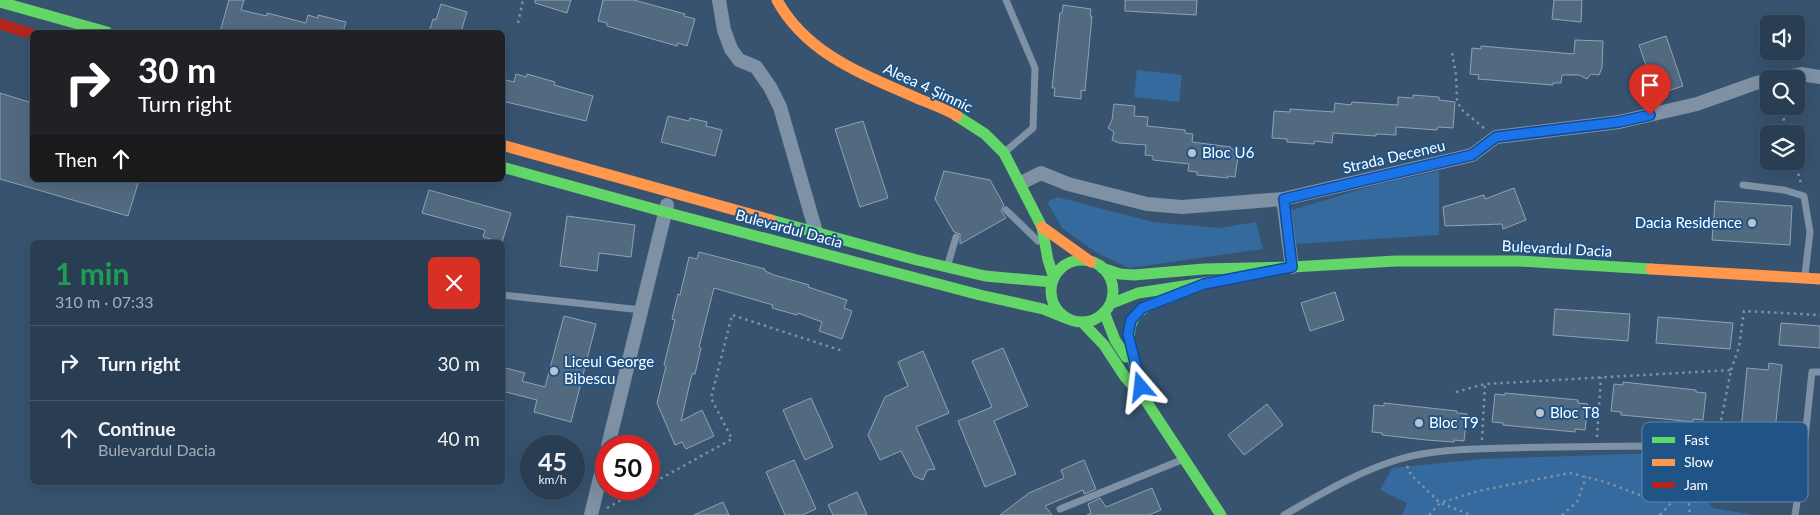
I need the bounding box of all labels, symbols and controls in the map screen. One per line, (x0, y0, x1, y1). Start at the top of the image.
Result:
map controls (1760, 15, 1805, 170)
button: sound (1760, 15, 1805, 60)
text: 30 m (138, 48, 216, 90)
icon: right (55, 50, 120, 115)
street label: Aleea 4 Șimnic (881, 59, 976, 116)
pin (1629, 64, 1671, 115)
button: search (1760, 70, 1805, 115)
icon: arrive (1636, 71, 1664, 99)
text: Turn right (138, 90, 232, 117)
button: layers (1760, 125, 1805, 170)
street label: Strada Deceneu (1341, 136, 1447, 177)
place label: Bloc U6 (1202, 143, 1255, 161)
icon: ahead (107, 145, 135, 173)
marker: Bloc U6 (1186, 147, 1198, 159)
text: Then (55, 148, 97, 171)
street label: Bulevardul Dacia (734, 205, 845, 251)
place label: Dacia Residence (1635, 213, 1742, 231)
marker: Dacia Residence (1746, 217, 1758, 229)
street label: Bulevardul Dacia (1501, 236, 1613, 260)
text: 1 min (55, 255, 129, 291)
button: close (428, 257, 480, 309)
text: 310 m · 07:33 (55, 292, 154, 311)
icon: right (55, 349, 83, 377)
text: Turn right (98, 352, 180, 375)
text: 30 m (437, 352, 480, 375)
place label: Liceul George Bibescu (564, 352, 654, 387)
position arrow (1114, 360, 1166, 412)
marker: Liceul George Bibescu (548, 365, 560, 377)
place label: Bloc T8 (1550, 403, 1600, 421)
marker: Bloc T8 (1534, 407, 1546, 419)
place label: Bloc T9 (1429, 413, 1479, 431)
text: Continue (98, 417, 176, 440)
marker: Bloc T9 (1413, 417, 1425, 429)
legend (1642, 422, 1808, 502)
icon: ahead (55, 424, 83, 452)
text: 40 m (437, 427, 480, 450)
text: Fast (1684, 431, 1709, 448)
speed limit sign: 50 (595, 435, 660, 500)
text: Bulevardul Dacia (98, 440, 216, 459)
text: 45 (538, 446, 567, 476)
text: Slow (1684, 453, 1714, 470)
text: km/h (538, 472, 567, 487)
text: Jam (1684, 476, 1708, 493)

